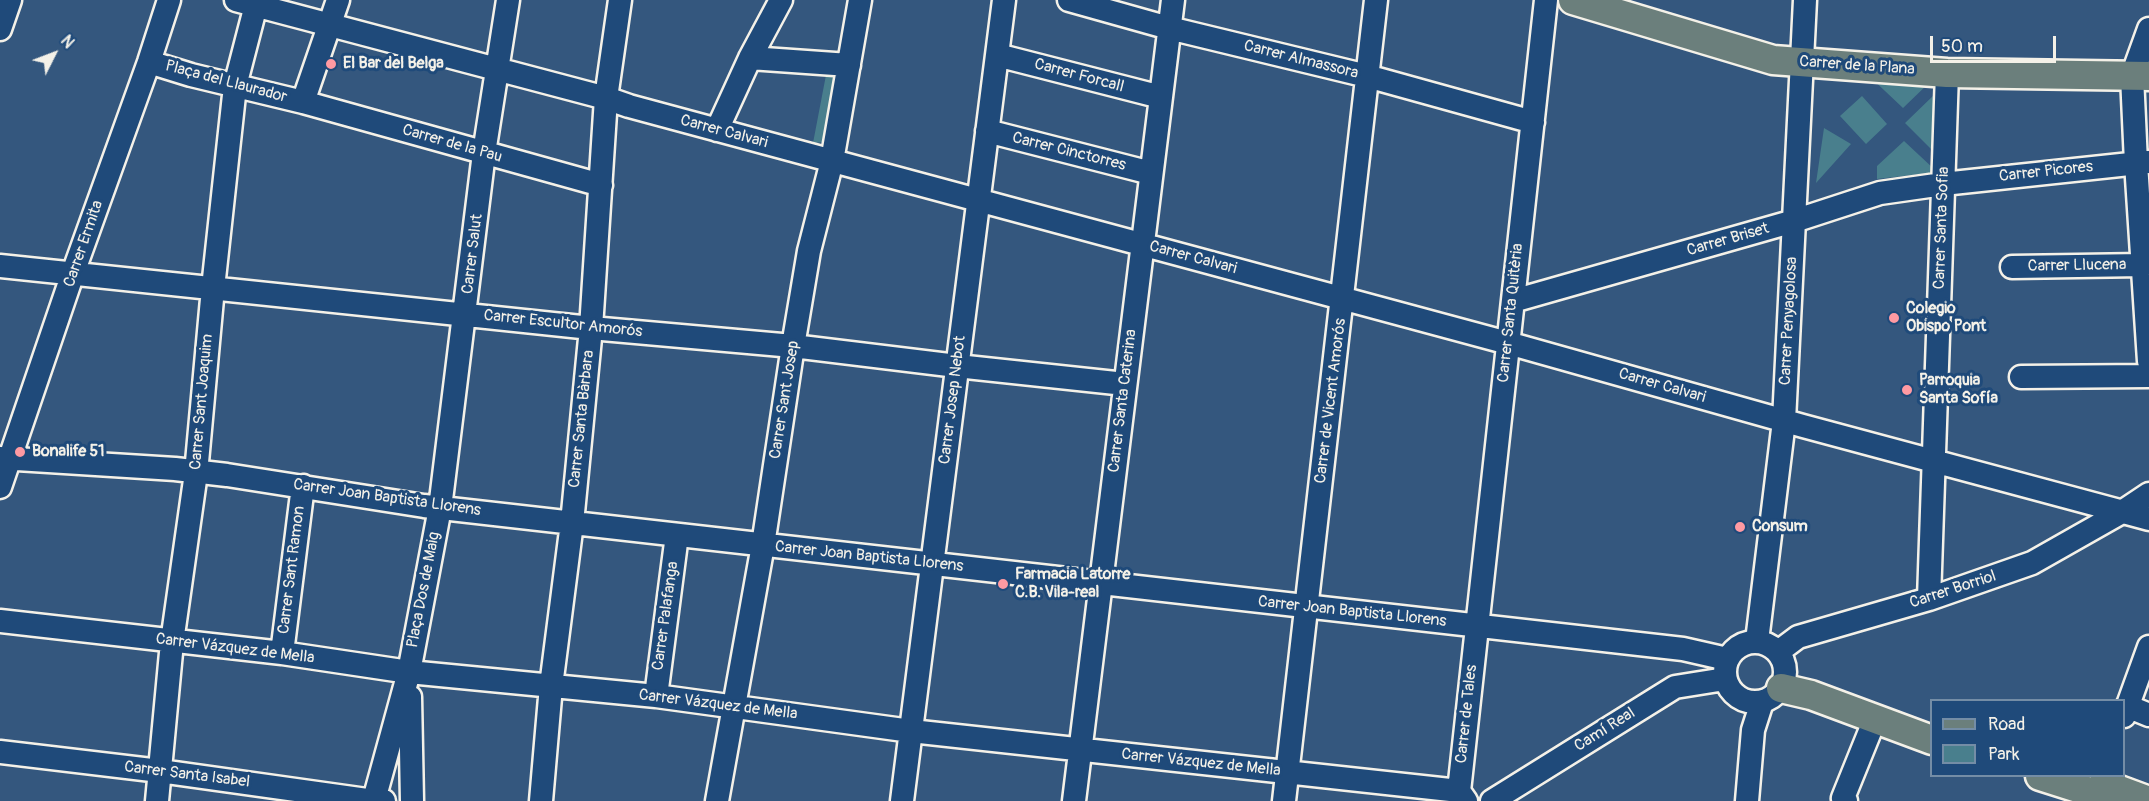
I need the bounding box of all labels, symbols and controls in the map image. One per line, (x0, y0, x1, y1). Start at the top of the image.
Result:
north arrow (24, 24, 84, 84)
scale bar (1933, 24, 2059, 62)
text: N (56, 31, 78, 53)
text: 50 m (1941, 35, 1983, 58)
street label: Carrer Almassora (1242, 36, 1360, 84)
street label: Carrer de la Plana (1799, 52, 1915, 80)
place label: El Bar del Belga (343, 54, 444, 74)
street label: Carrer Forcall (1032, 55, 1126, 97)
street label: Plaça del Llaurador (163, 56, 289, 108)
marker: El Bar del Belga (324, 57, 338, 71)
street label: Carrer Calvari (678, 111, 770, 153)
street label: Carrer de la Pau (400, 121, 504, 167)
street label: Carrer Cinctorres (1010, 129, 1128, 175)
street label: Carrer Picores (1998, 158, 2094, 186)
street label: Carrer Santa Sofia (1930, 166, 1954, 290)
street label: Carrer Ermita (60, 198, 108, 290)
street label: Carrer Salut (459, 213, 487, 295)
street label: Carrer Briset (1685, 219, 1771, 261)
street label: Carrer Calvari (1147, 237, 1239, 279)
street label: Carrer Santa Quitèria (1494, 243, 1528, 383)
street label: Carrer Penyagolosa (1776, 256, 1802, 386)
street label: Carrer Llucena (2028, 256, 2126, 276)
place label: Colegio Obispo Pont (1906, 299, 1986, 337)
street label: Carrer Escultor Amorós (483, 306, 643, 342)
marker: Colegio Obispo Pont (1887, 311, 1901, 325)
street label: Carrer de Vicent Amorós (1311, 317, 1351, 485)
street label: Carrer Santa Caterina (1105, 328, 1141, 474)
street label: Carrer Sant Joaquim (186, 333, 218, 471)
street label: Carrer Josep Nebot (936, 335, 970, 465)
street label: Carrer Sant Josep (766, 340, 804, 460)
street label: Carrer Santa Bàrbara (565, 349, 599, 489)
street label: Carrer Calvari (1616, 364, 1708, 408)
place label: Parroquia Santa Sofía (1919, 371, 1998, 409)
marker: Parroquia Santa Sofía (1900, 383, 1914, 397)
place label: Bonalife 51 (32, 442, 104, 462)
marker: Bonalife 51 (13, 445, 27, 459)
street label: Carrer Joan Baptista Llorens (292, 475, 482, 521)
street label: Carrer Sant Ramon (275, 505, 309, 635)
place label: Consum (1752, 517, 1808, 537)
marker: Consum (1733, 520, 1747, 534)
street label: Plaça Dos de Maig (403, 530, 445, 650)
street label: Carrer Joan Baptista Llorens (774, 538, 964, 576)
street label: Carrer Palafanga (649, 560, 683, 672)
place label: Farmacia Latorre C.B. Vila-real (1015, 565, 1130, 603)
street label: Carrer Borriol (1907, 567, 1999, 613)
marker: Farmacia Latorre C.B. Vila-real (996, 577, 1010, 591)
street label: Carrer Joan Baptista Llorens (1257, 593, 1447, 631)
street label: Carrer Vázquez de Mella (154, 630, 316, 668)
street label: Carrer de Tales (1452, 664, 1482, 764)
street label: Carrer Vázquez de Mella (637, 686, 799, 724)
legend (1930, 699, 2125, 777)
street label: Camí Real (1571, 704, 1639, 756)
text: Road (1988, 713, 2025, 736)
text: Park (1988, 743, 2020, 766)
street label: Carrer Vázquez de Mella (1120, 745, 1282, 781)
street label: Carrer Santa Isabel (123, 758, 251, 792)

